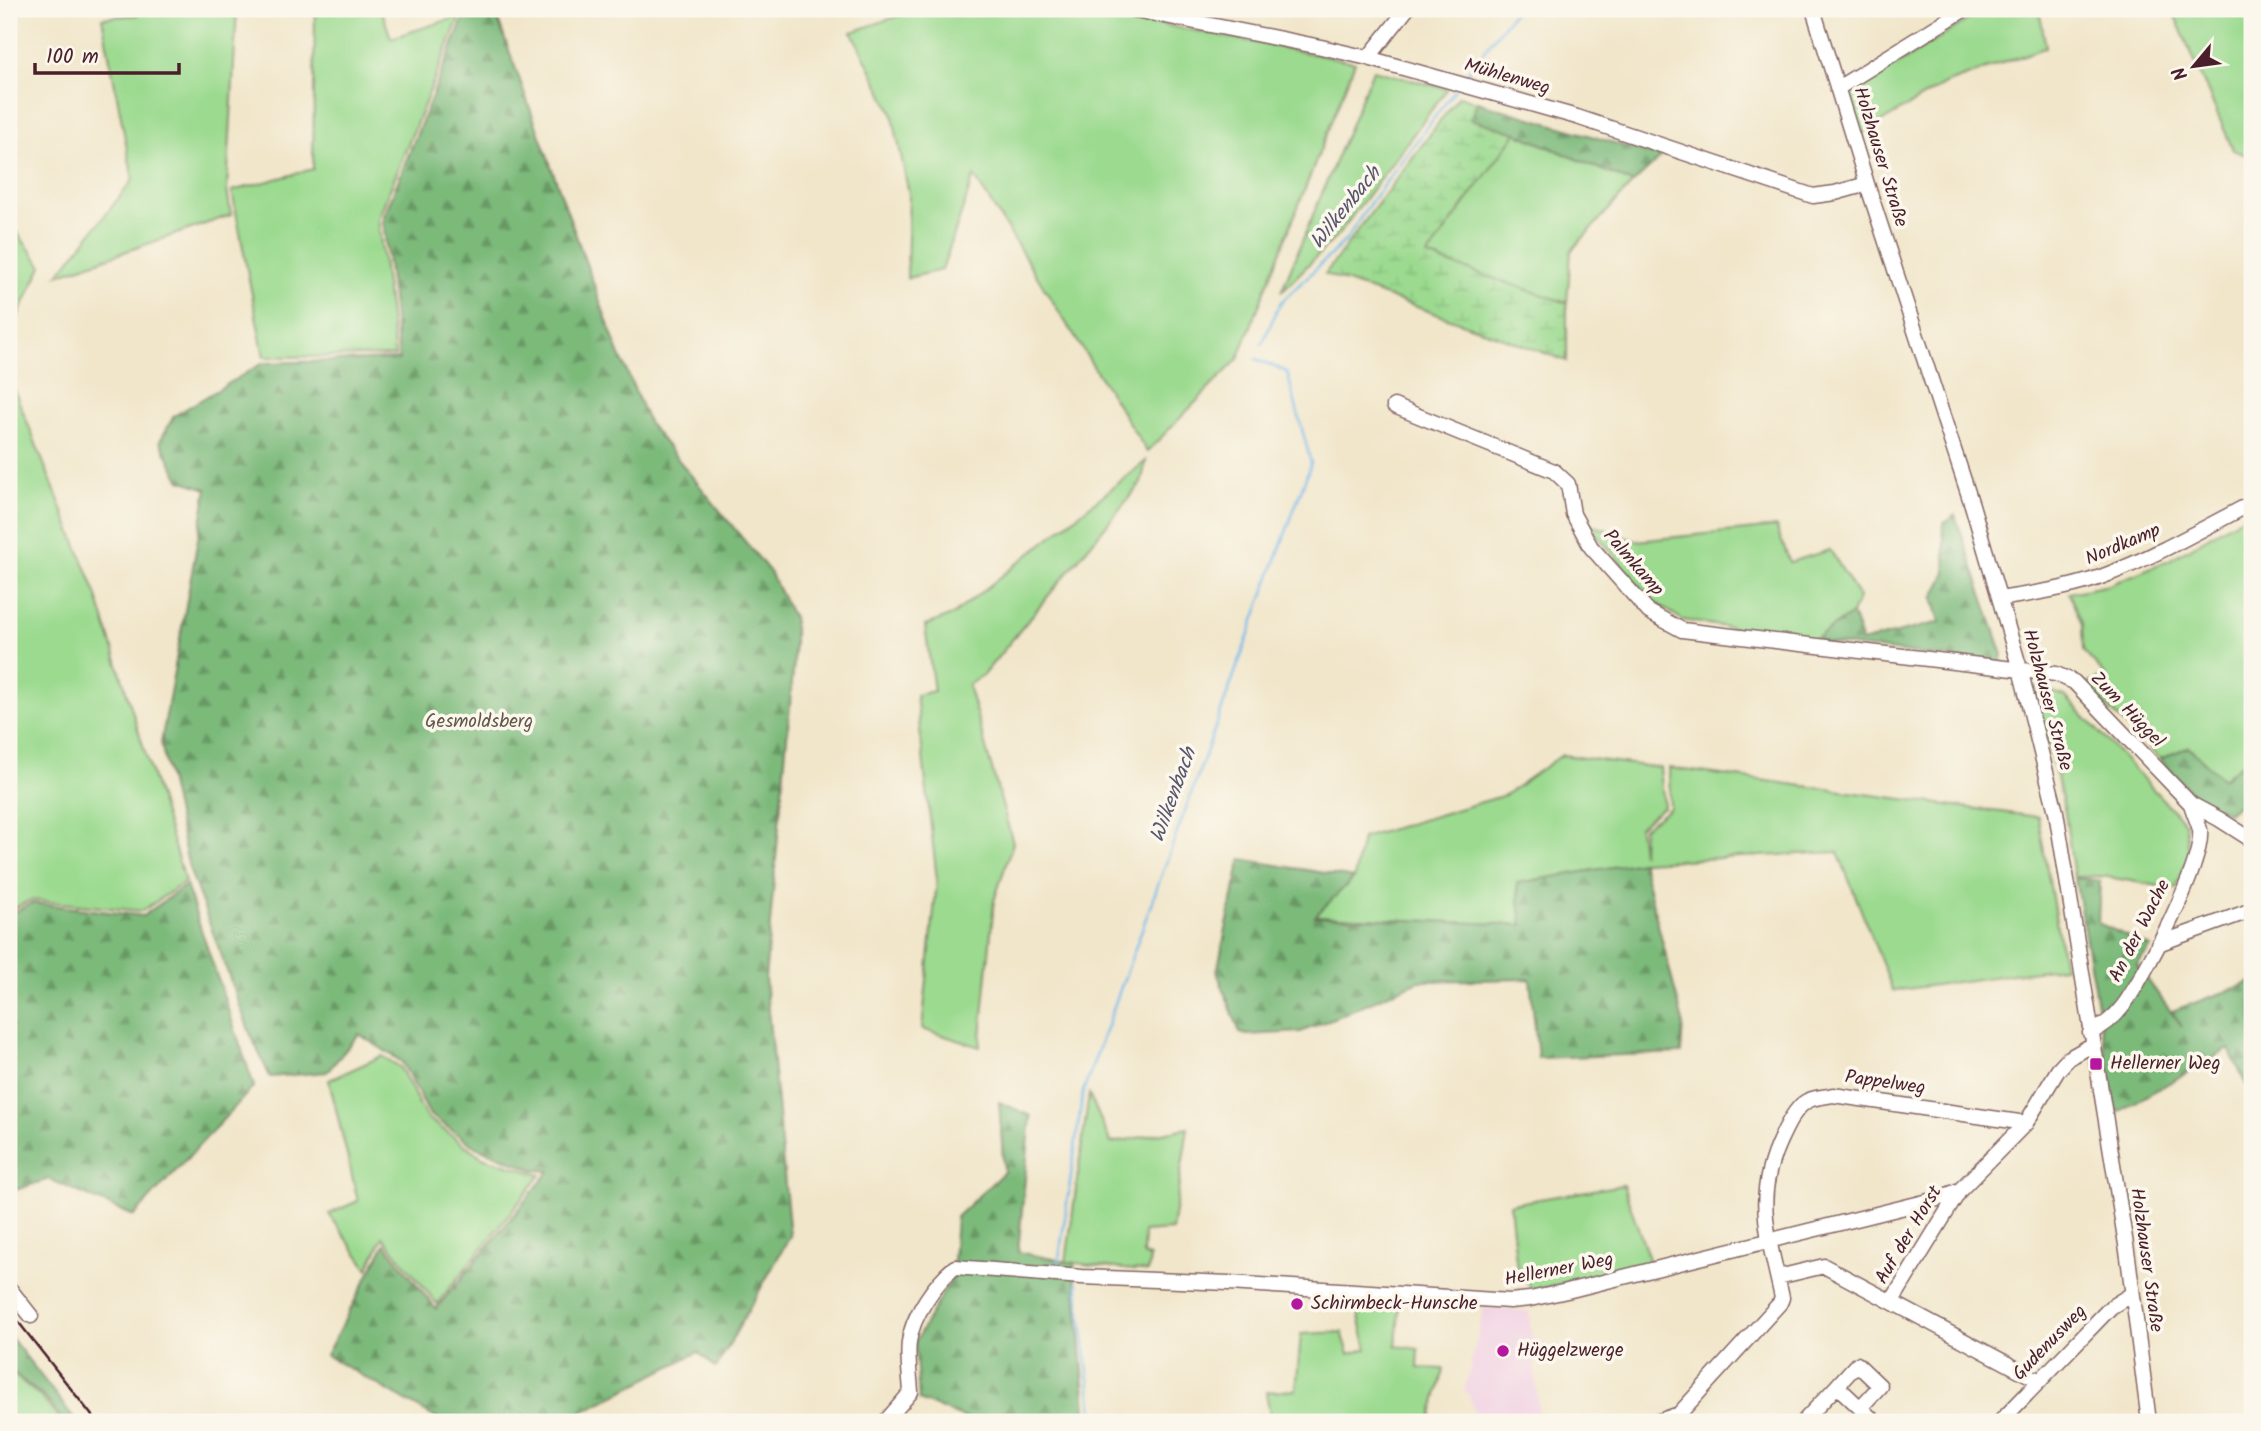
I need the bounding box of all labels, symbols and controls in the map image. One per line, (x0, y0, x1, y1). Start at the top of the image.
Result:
scale bar (35, 32, 178, 76)
north arrow (2160, 32, 2230, 102)
text: 100 m (46, 41, 99, 74)
street label: Mühlenweg (1461, 50, 1553, 104)
text: N (2165, 61, 2197, 86)
street label: Holzhauser Straße (1844, 83, 1916, 231)
water label: Wilkenbach (1302, 158, 1391, 257)
street label: Nordkamp (2081, 516, 2165, 574)
street label: Palmkamp (1595, 523, 1671, 603)
street label: Holzhauser Straße (2014, 626, 2080, 775)
street label: Zum Hüggel (2083, 665, 2172, 755)
park label: Gesmoldsberg (425, 707, 533, 737)
water label: Wilkenbach (1142, 741, 1207, 847)
street label: An der Wache (2101, 874, 2179, 988)
place label: Hellerner Weg (2110, 1049, 2220, 1079)
marker: Hellerner Weg (2088, 1056, 2104, 1072)
street label: Pappelweg (1843, 1063, 1927, 1103)
street label: Auf der Horst (1868, 1179, 1951, 1290)
street label: Holzhauser Straße (2121, 1186, 2171, 1335)
street label: Hellerner Weg (1502, 1245, 1616, 1295)
place label: Schirmbeck-Hunsche (1311, 1289, 1478, 1319)
marker: Schirmbeck-Hunsche (1289, 1296, 1305, 1312)
street label: Gudenusweg (2006, 1298, 2094, 1388)
place label: Hüggelzwerge (1517, 1336, 1624, 1366)
marker: Hüggelzwerge (1495, 1343, 1511, 1359)

